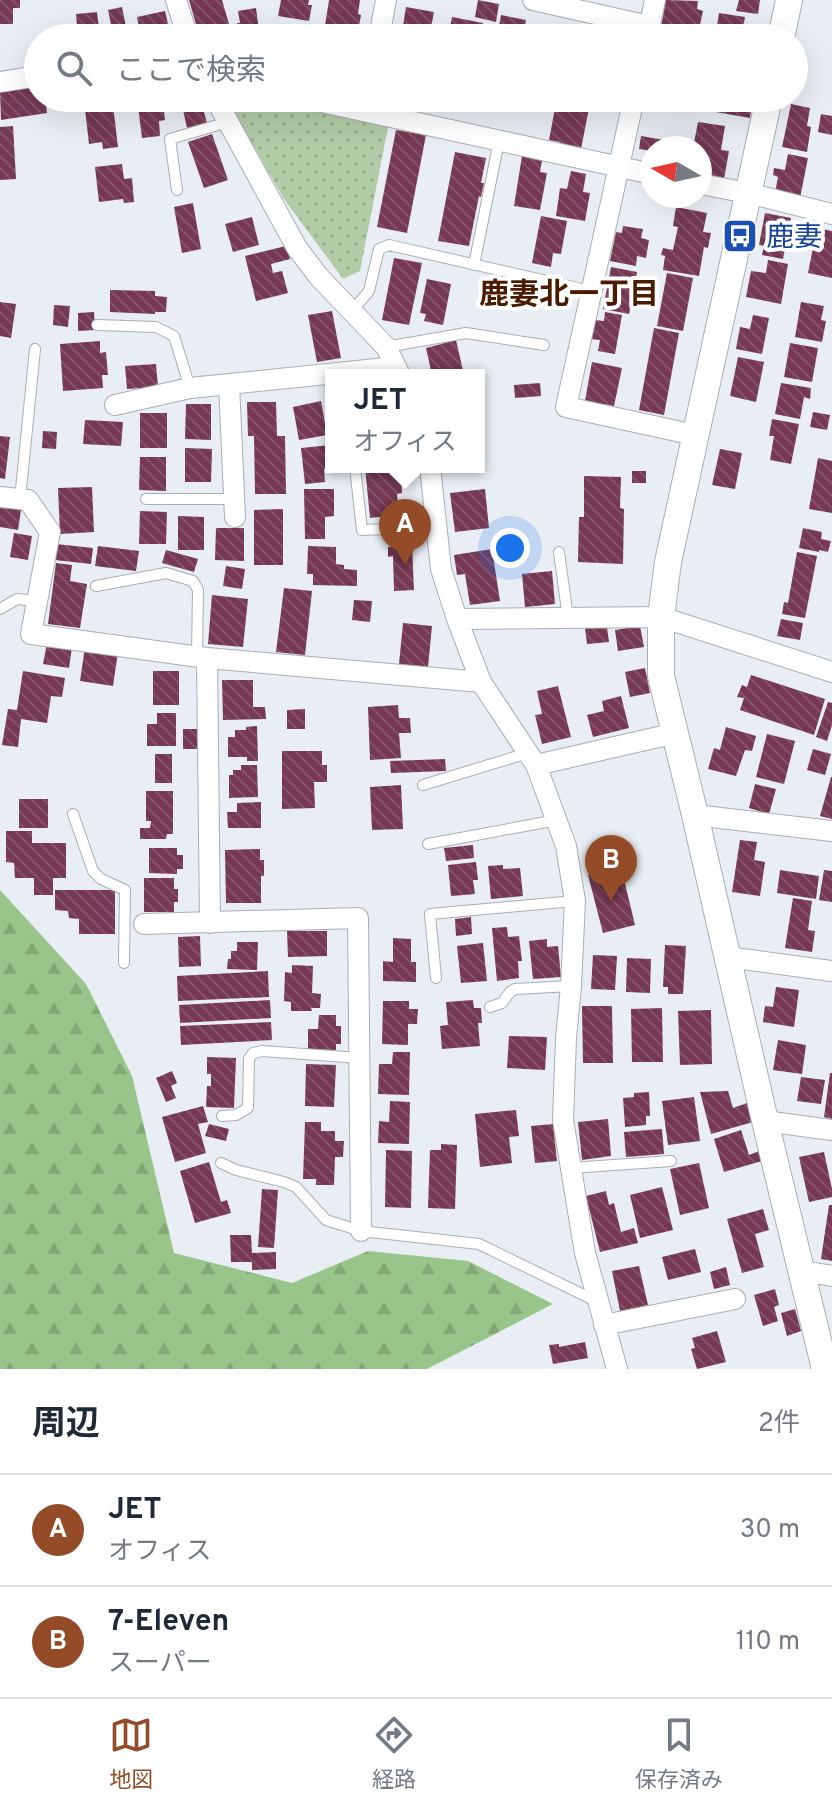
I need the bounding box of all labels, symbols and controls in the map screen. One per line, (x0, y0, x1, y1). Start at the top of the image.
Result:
search box (24, 24, 808, 112)
icon: search (52, 46, 96, 90)
text: ここで検索 (116, 54, 266, 91)
north arrow (640, 136, 712, 208)
bus stop icon: 鹿妻 (721, 217, 759, 255)
place label: 鹿妻 (766, 221, 822, 257)
district label: 鹿妻北一丁目 (479, 278, 659, 315)
popup (325, 369, 485, 473)
text: JET (353, 383, 407, 420)
text: オフィス (353, 427, 457, 460)
pin: A (379, 499, 431, 565)
your location (490, 528, 530, 568)
pin: B (585, 835, 637, 901)
text: 周辺 (32, 1404, 100, 1447)
text: 2件 (758, 1408, 800, 1441)
text: JET (108, 1492, 162, 1529)
text: A (49, 1514, 67, 1547)
text: 30 m (740, 1514, 800, 1547)
text: オフィス (108, 1536, 211, 1569)
text: 7-Eleven (108, 1604, 229, 1641)
text: B (49, 1626, 67, 1659)
text: 110 m (736, 1626, 800, 1659)
text: スーパー (108, 1648, 212, 1681)
tab: 地図 (109, 1713, 153, 1795)
tab: 経路 (372, 1713, 416, 1795)
tab: 保存済み (635, 1713, 723, 1795)

